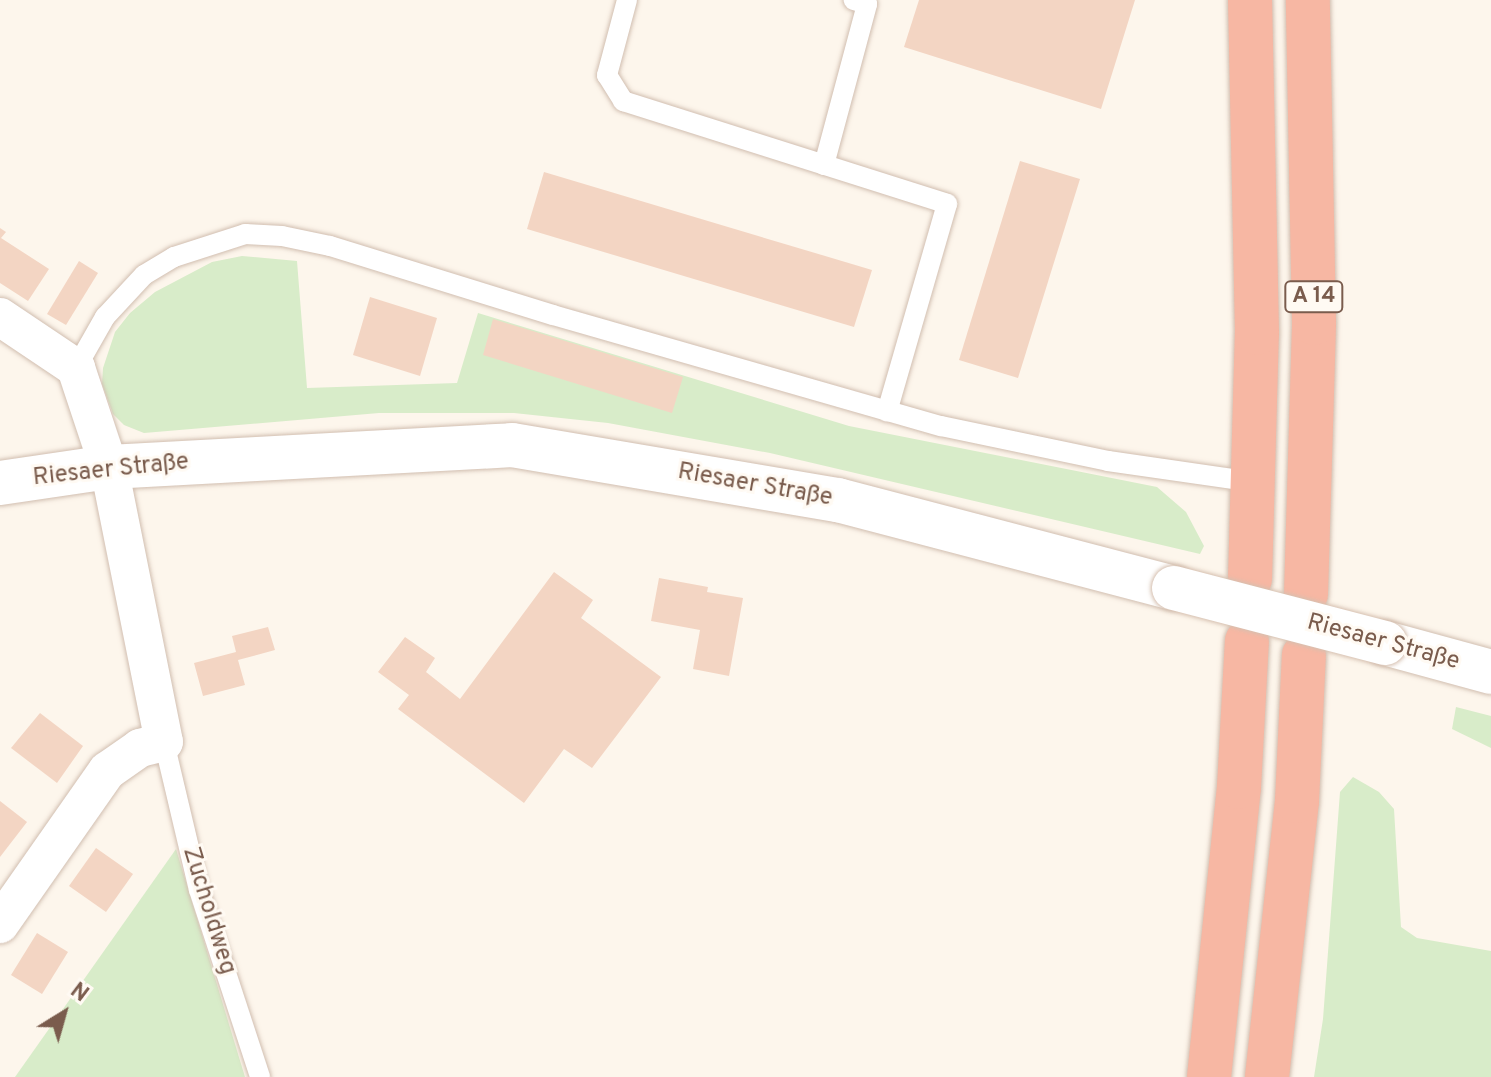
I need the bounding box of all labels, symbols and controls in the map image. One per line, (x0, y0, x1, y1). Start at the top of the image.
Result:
road number: A 14 (1282, 279, 1346, 315)
street label: Riesaer Straße (32, 448, 190, 494)
street label: Riesaer Straße (675, 458, 835, 514)
street label: Riesaer Straße (1304, 609, 1462, 677)
street label: Zucholdweg (175, 844, 241, 978)
north arrow (24, 973, 104, 1053)
text: N (64, 978, 93, 1009)

